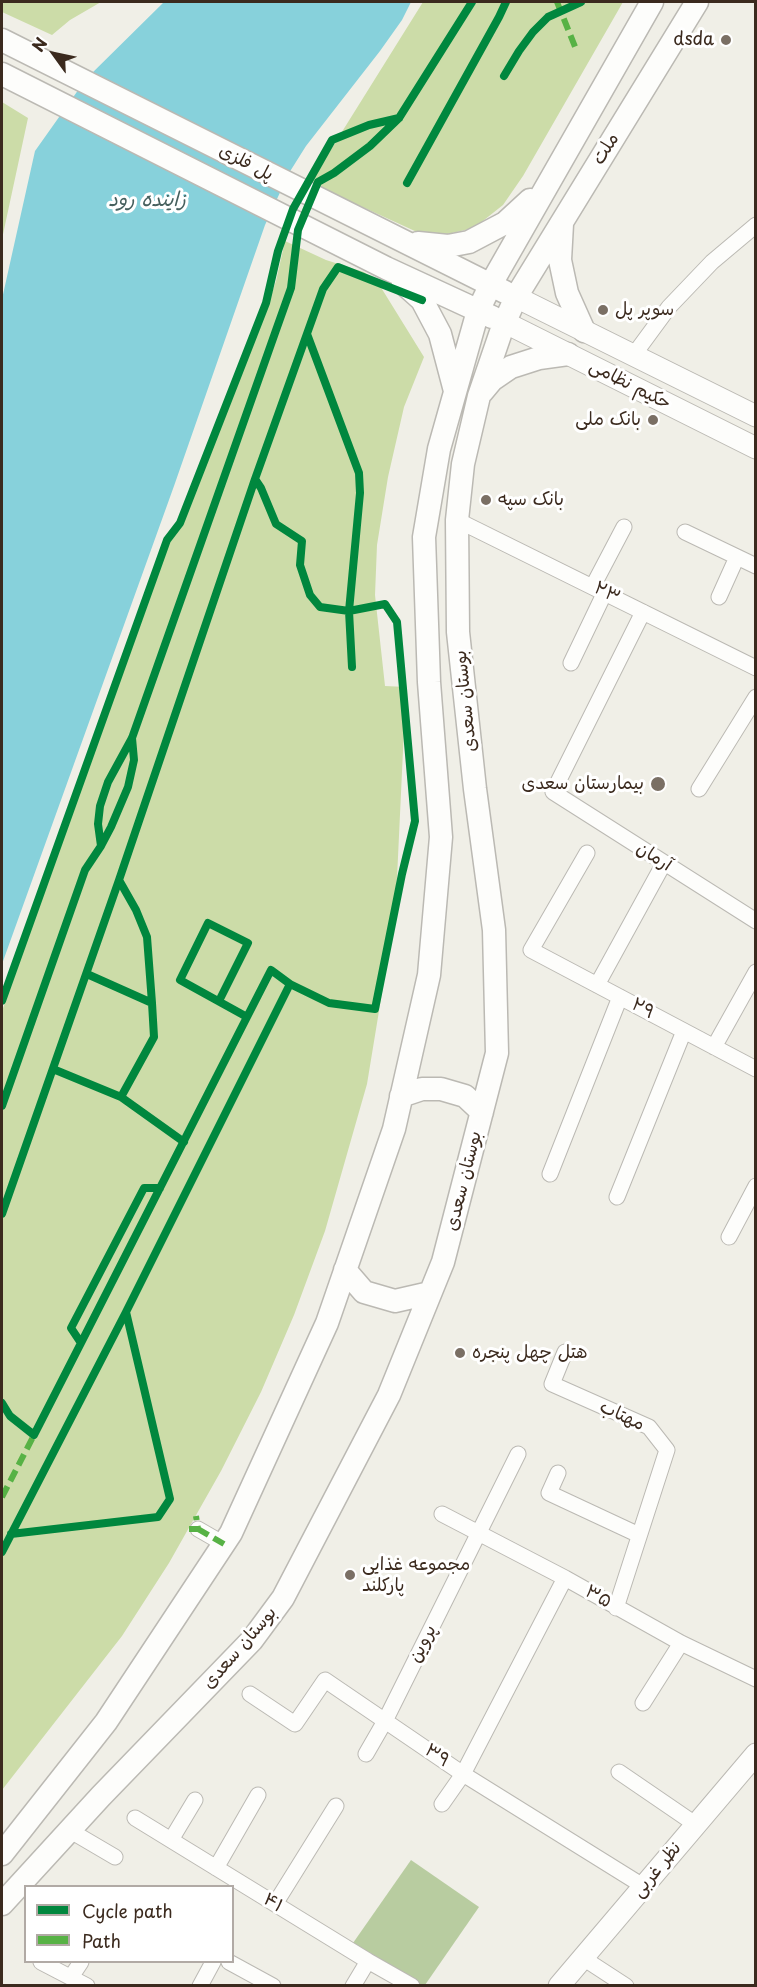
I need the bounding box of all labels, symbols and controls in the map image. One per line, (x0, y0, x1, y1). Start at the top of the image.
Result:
north arrow (24, 24, 84, 84)
place label: dsda (673, 29, 714, 51)
text: N (25, 32, 52, 56)
marker: dsda (719, 33, 733, 47)
street label: ملت (588, 129, 624, 169)
street label: پل فلزی (215, 140, 277, 186)
water label: زاینده رود (108, 188, 186, 212)
place label: سوپر پل (615, 299, 674, 321)
marker: سوپر پل (596, 303, 610, 317)
street label: حکیم نظامی (586, 355, 674, 415)
place label: بانک ملی (575, 409, 641, 431)
marker: بانک ملی (646, 413, 660, 427)
place label: بانک سپه (498, 489, 564, 511)
marker: بانک سپه (479, 493, 493, 507)
street label: ۲۳ (590, 577, 624, 609)
street label: بوستان سعدی (450, 649, 482, 753)
place label: بیمارستان سعدی (522, 773, 644, 795)
marker: بیمارستان سعدی (649, 775, 667, 793)
street label: آرمان (632, 838, 676, 876)
street label: ۲۹ (628, 994, 658, 1024)
street label: بوستان سعدی (441, 1129, 487, 1233)
place label: هتل چهل پنجره (472, 1342, 588, 1364)
marker: هتل چهل پنجره (453, 1346, 467, 1360)
street label: مهتاب (596, 1396, 648, 1436)
place label: مجموعه غذایی پارکلند (362, 1554, 470, 1596)
marker: مجموعه غذایی پارکلند (343, 1568, 357, 1582)
street label: ۳۵ (581, 1581, 615, 1613)
street label: بوستان سعدی (198, 1602, 282, 1694)
street label: پروین (404, 1622, 442, 1666)
street label: ۳۹ (420, 1740, 454, 1772)
street label: نظر غربی (628, 1838, 686, 1902)
legend (24, 1885, 234, 1963)
street label: ۴۱ (259, 1889, 287, 1917)
text: Cycle path (82, 1897, 173, 1924)
text: Path (82, 1927, 121, 1954)

